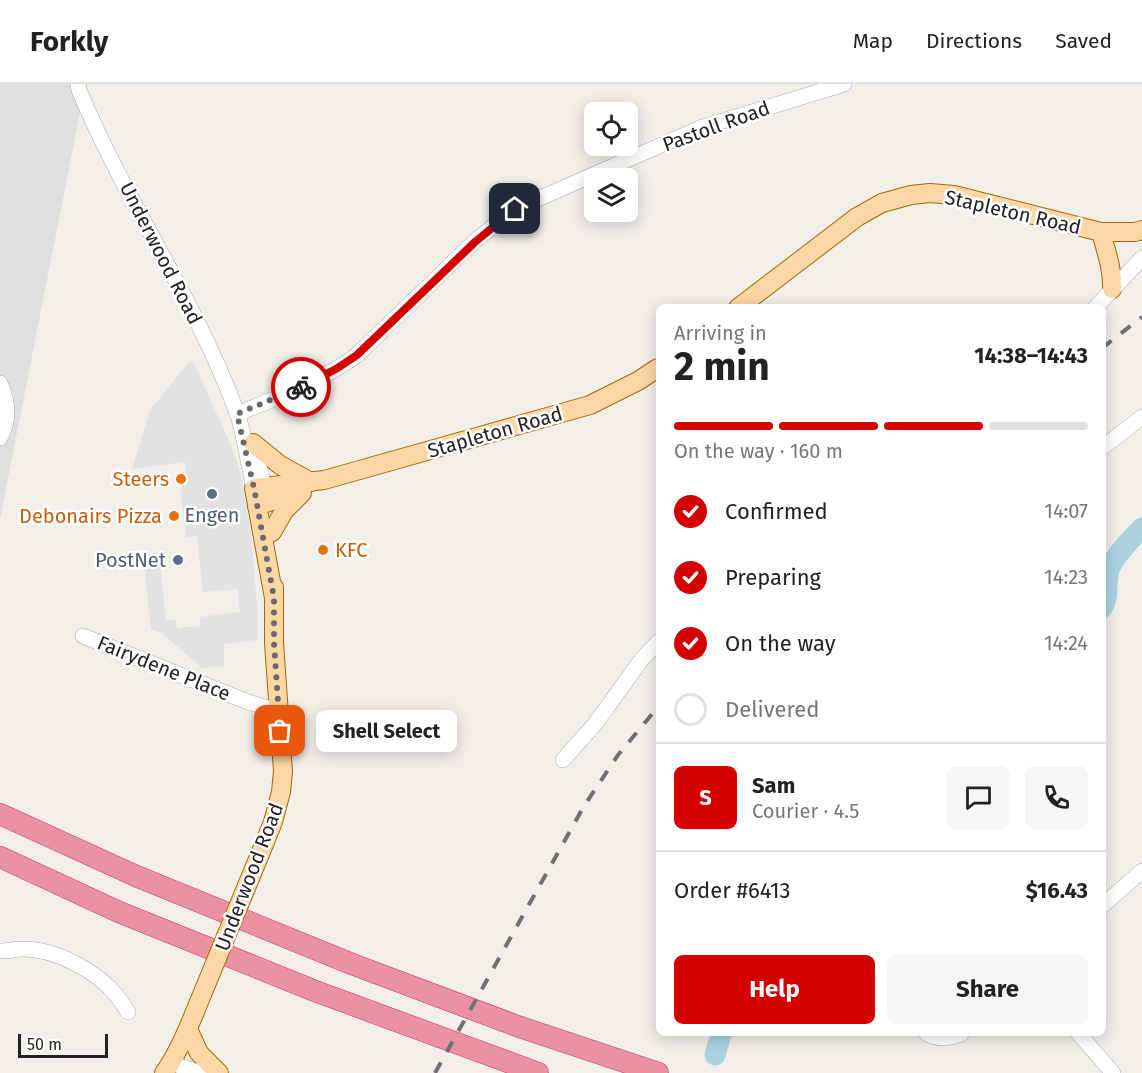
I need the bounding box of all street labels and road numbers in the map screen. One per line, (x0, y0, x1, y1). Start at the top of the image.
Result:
street label: Pastoll Road (659, 96, 773, 156)
street label: Underwood Road (115, 178, 207, 328)
street label: Stapleton Road (943, 185, 1083, 239)
street label: Stapleton Road (425, 401, 565, 463)
street label: Fairydene Place (94, 630, 234, 706)
street label: Underwood Road (210, 800, 288, 954)

